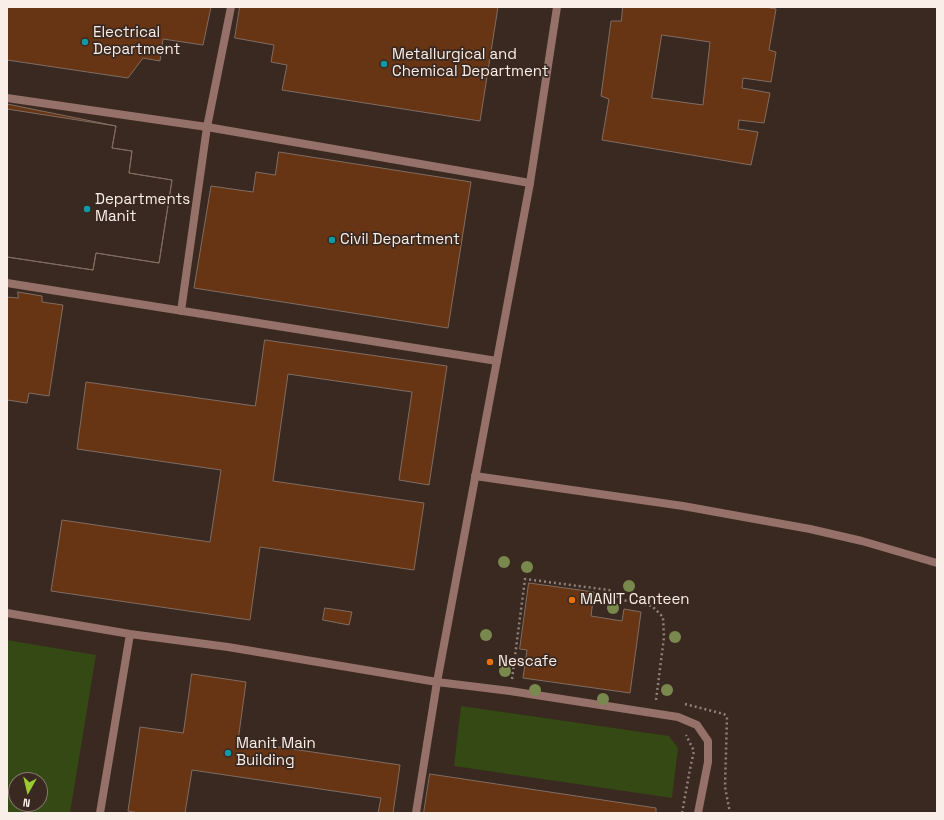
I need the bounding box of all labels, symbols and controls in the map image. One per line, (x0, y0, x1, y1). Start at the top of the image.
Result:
place label: Electrical Department (93, 24, 180, 59)
marker: Electrical Department (80, 37, 90, 47)
place label: Metallurgical and Chemical Department (392, 46, 549, 81)
marker: Metallurgical and Chemical Department (379, 59, 389, 69)
place label: Departments Manit (95, 191, 190, 226)
marker: Departments Manit (82, 204, 92, 214)
place label: Civil Department (340, 231, 460, 249)
marker: Civil Department (327, 235, 337, 245)
place label: MANIT Canteen (580, 591, 690, 609)
marker: MANIT Canteen (567, 595, 577, 605)
place label: Nescafe (498, 653, 557, 671)
marker: Nescafe (485, 657, 495, 667)
place label: Manit Main Building (236, 735, 316, 770)
marker: Manit Main Building (223, 748, 233, 758)
north arrow (8, 772, 48, 812)
text: N (22, 795, 31, 810)

